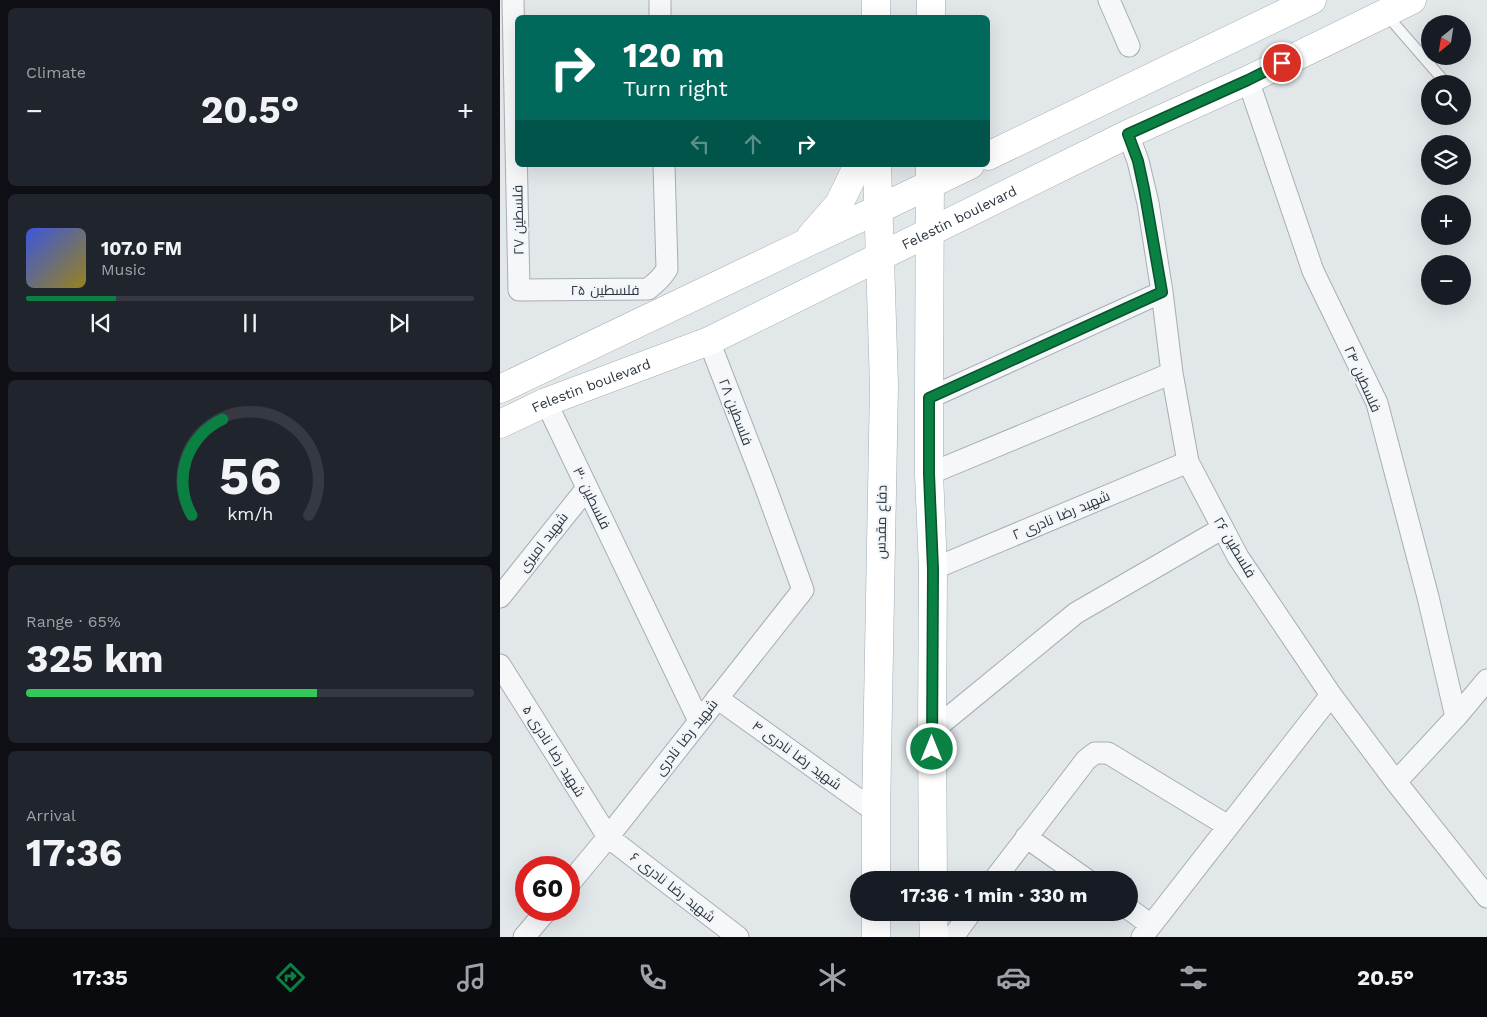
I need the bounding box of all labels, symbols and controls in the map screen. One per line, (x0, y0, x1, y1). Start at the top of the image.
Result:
north arrow (1421, 15, 1471, 65)
map controls (1421, 15, 1471, 305)
text: 120 m (623, 34, 724, 76)
icon: right (540, 35, 605, 100)
pin (1261, 42, 1303, 84)
icon: arrive (1268, 49, 1296, 77)
text: Climate (26, 63, 86, 82)
button: search (1421, 75, 1471, 125)
text: Turn right (623, 76, 728, 101)
text: 20.5° (201, 88, 299, 132)
text: − (26, 94, 43, 127)
text: + (457, 94, 474, 127)
icon: left (686, 130, 714, 158)
icon: ahead (739, 130, 767, 158)
icon: right (792, 130, 820, 158)
button: layers (1421, 135, 1471, 185)
street label: Felestin boulevard (899, 182, 1019, 253)
street label: فلسطین ۲۷ (509, 185, 527, 255)
button: + (1421, 195, 1471, 245)
text: 107.0 FM (101, 237, 182, 260)
button: − (1421, 255, 1471, 305)
text: Music (101, 260, 146, 279)
street label: فلسطین ۲۵ (570, 282, 640, 298)
icon: previous (87, 309, 115, 337)
icon: pause (236, 309, 264, 337)
icon: next (385, 309, 413, 337)
street label: فلسطین ۲۴ (1341, 343, 1385, 415)
street label: Felestin boulevard (529, 356, 653, 416)
street label: فلسطین ۲۸ (716, 376, 756, 448)
text: 56 (219, 446, 281, 507)
street label: فلسطین ۳۰ (570, 464, 614, 532)
street label: دفاع مقدس (872, 485, 891, 559)
street label: شهید رضا نادری ۲ (1010, 487, 1112, 543)
text: km/h (227, 503, 273, 524)
street label: شهید امیری (515, 509, 571, 575)
street label: فلسطین ۲۶ (1211, 514, 1259, 580)
text: Range · 65% (26, 612, 121, 631)
text: 325 km (26, 637, 164, 681)
street label: شهید رضا نادری (651, 696, 721, 778)
street label: شهید رضا نادری ۵ (520, 702, 588, 800)
street label: شهید رضا نادری ۴ (749, 717, 845, 793)
position arrow (905, 722, 957, 774)
text: Arrival (26, 806, 76, 825)
text: 17:36 (26, 831, 122, 875)
street label: شهید رضا نادری ۶ (627, 849, 719, 925)
speed limit sign: 60 (515, 856, 580, 921)
text: 17:36 · 1 min · 330 m (901, 884, 1088, 907)
icon: directions (273, 960, 308, 995)
icon: music (454, 960, 489, 995)
icon: phone (635, 960, 670, 995)
icon: climate (815, 960, 850, 995)
icon: car (996, 960, 1031, 995)
icon: filters (1176, 960, 1211, 995)
text: 17:35 (73, 965, 128, 990)
text: 20.5° (1357, 965, 1414, 990)

